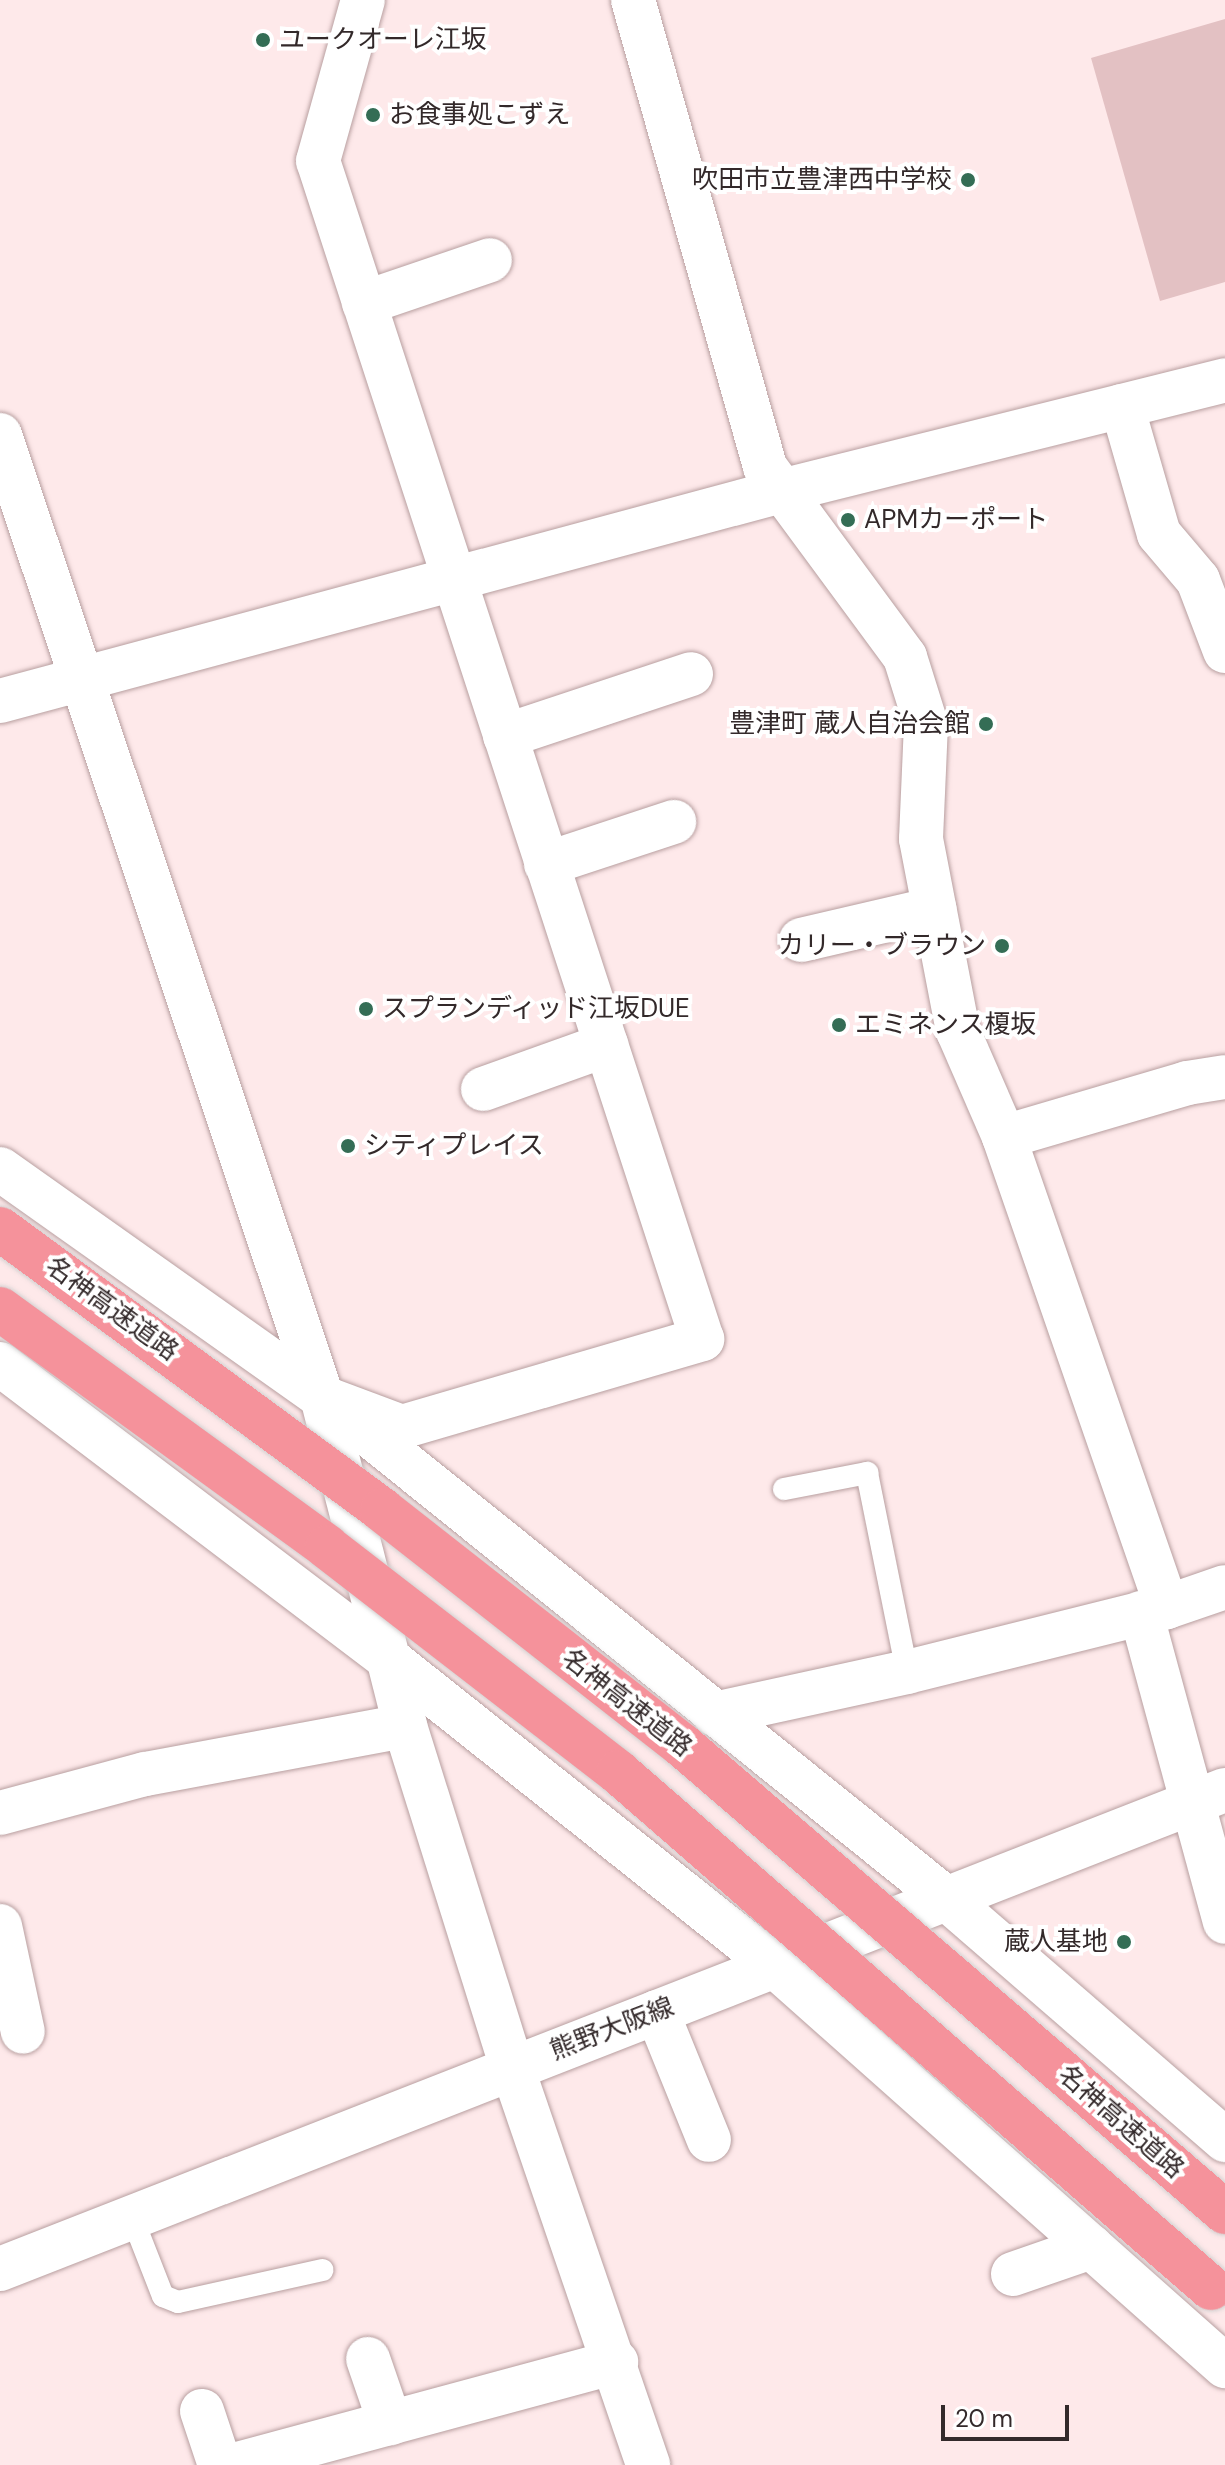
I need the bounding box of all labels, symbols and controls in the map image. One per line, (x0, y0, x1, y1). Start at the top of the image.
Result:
place label: ユークオーレ江坂 (279, 24, 487, 56)
marker: ユークオーレ江坂 (254, 31, 272, 49)
place label: お食事処こずえ (389, 99, 571, 131)
marker: お食事処こずえ (364, 106, 382, 124)
place label: 吹田市立豊津西中学校 (692, 164, 952, 196)
marker: 吹田市立豊津西中学校 (959, 171, 977, 189)
place label: APMカーポート (864, 504, 1048, 536)
marker: APMカーポート (839, 511, 857, 529)
place label: 豊津町 蔵人自治会館 (729, 708, 970, 740)
marker: 豊津町 蔵人自治会館 (977, 715, 995, 733)
place label: カリー・ブラウン (778, 930, 986, 962)
marker: カリー・ブラウン (993, 937, 1011, 955)
place label: スプランディッド江坂DUE (382, 993, 692, 1025)
marker: スプランディッド江坂DUE (357, 1000, 375, 1018)
place label: エミネンス榎坂 (855, 1009, 1037, 1041)
marker: エミネンス榎坂 (830, 1016, 848, 1034)
place label: シティプレイス (364, 1130, 546, 1162)
marker: シティプレイス (339, 1137, 357, 1155)
street label: 名神高速道路 (40, 1251, 184, 1367)
street label: 名神高速道路 (556, 1643, 698, 1763)
place label: 蔵人基地 (1004, 1926, 1108, 1958)
marker: 蔵人基地 (1115, 1933, 1133, 1951)
street label: 熊野大阪線 (546, 1991, 678, 2067)
street label: 名神高速道路 (1052, 2059, 1190, 2185)
scale bar (945, 2389, 1073, 2439)
text: 20 m (955, 2403, 1013, 2434)

